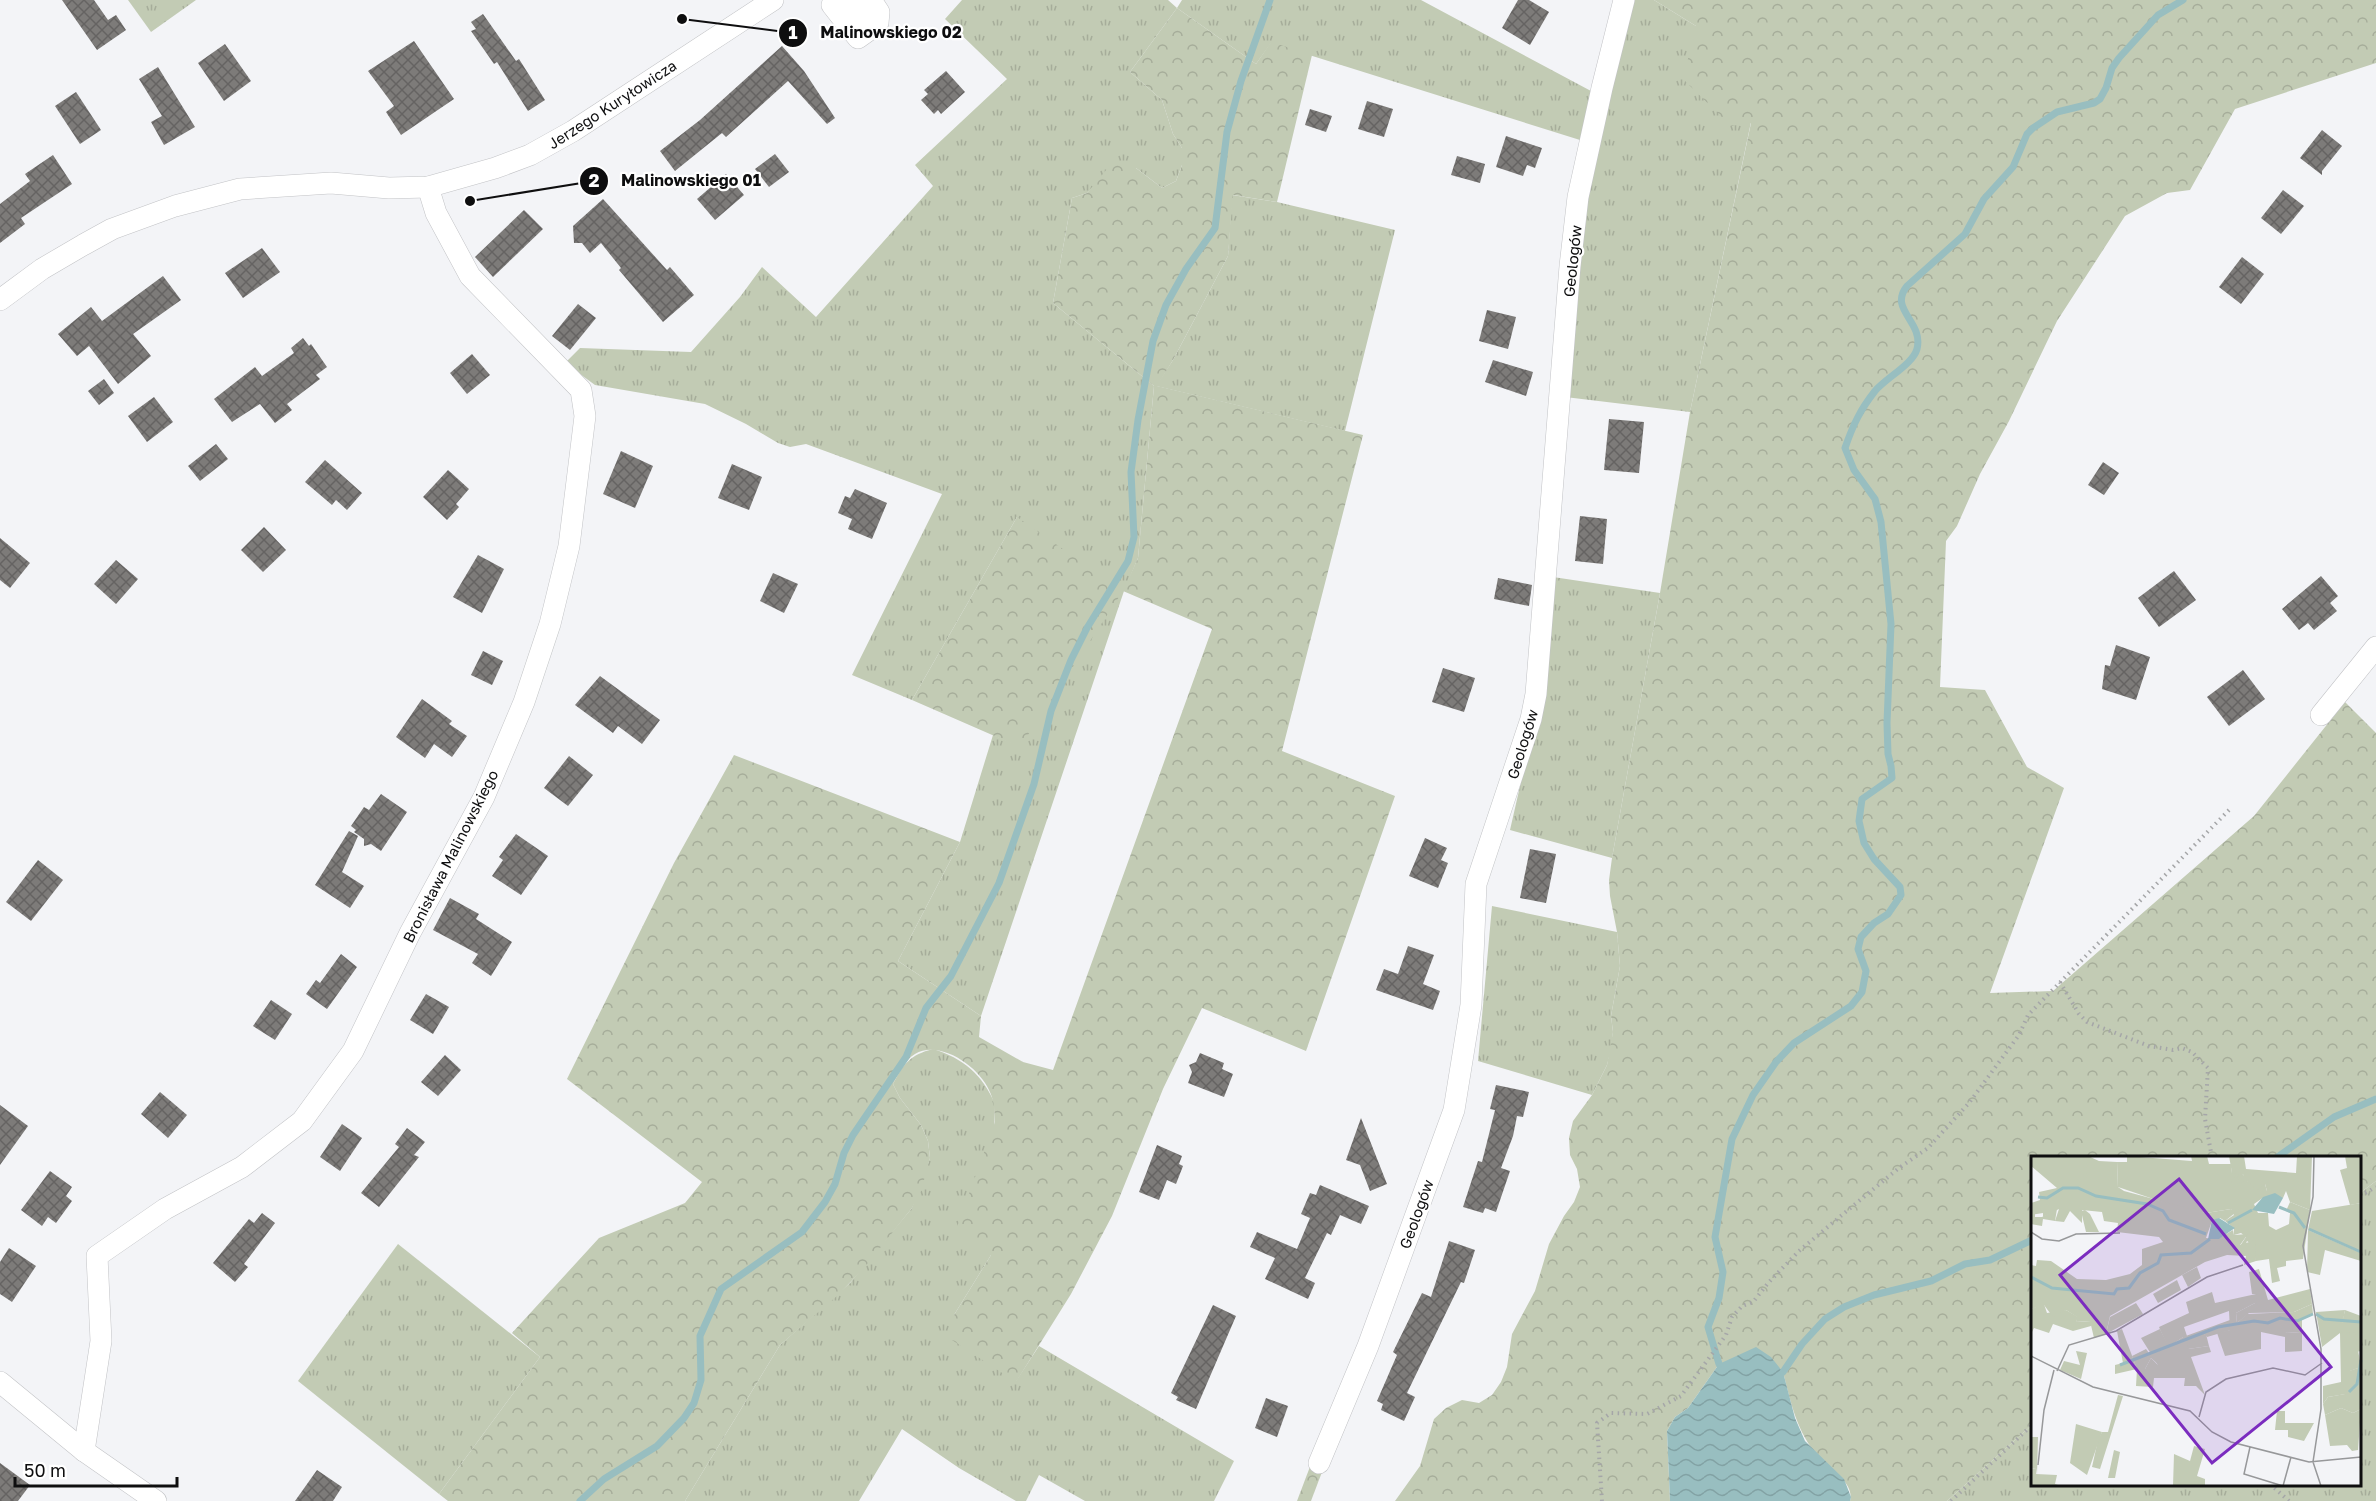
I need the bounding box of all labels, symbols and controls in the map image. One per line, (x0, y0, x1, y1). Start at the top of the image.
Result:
callout: Malinowskiego 02 (778, 16, 973, 50)
text: 1 (788, 21, 798, 43)
text: Malinowskiego 02 (820, 22, 962, 42)
street label: Jerzego Kuryłowicza (544, 56, 680, 152)
callout: Malinowskiego 01 (579, 164, 773, 198)
text: 2 (589, 169, 600, 191)
text: Malinowskiego 01 (621, 170, 761, 190)
street label: Geologów (1559, 224, 1585, 298)
street label: Geologów (1503, 707, 1541, 781)
street label: Bronisława Malinowskiego (399, 767, 501, 945)
inset map (2031, 1156, 2361, 1486)
street label: Geologów (1395, 1177, 1437, 1251)
scale bar (15, 1450, 177, 1488)
text: 50 m (24, 1459, 66, 1481)

